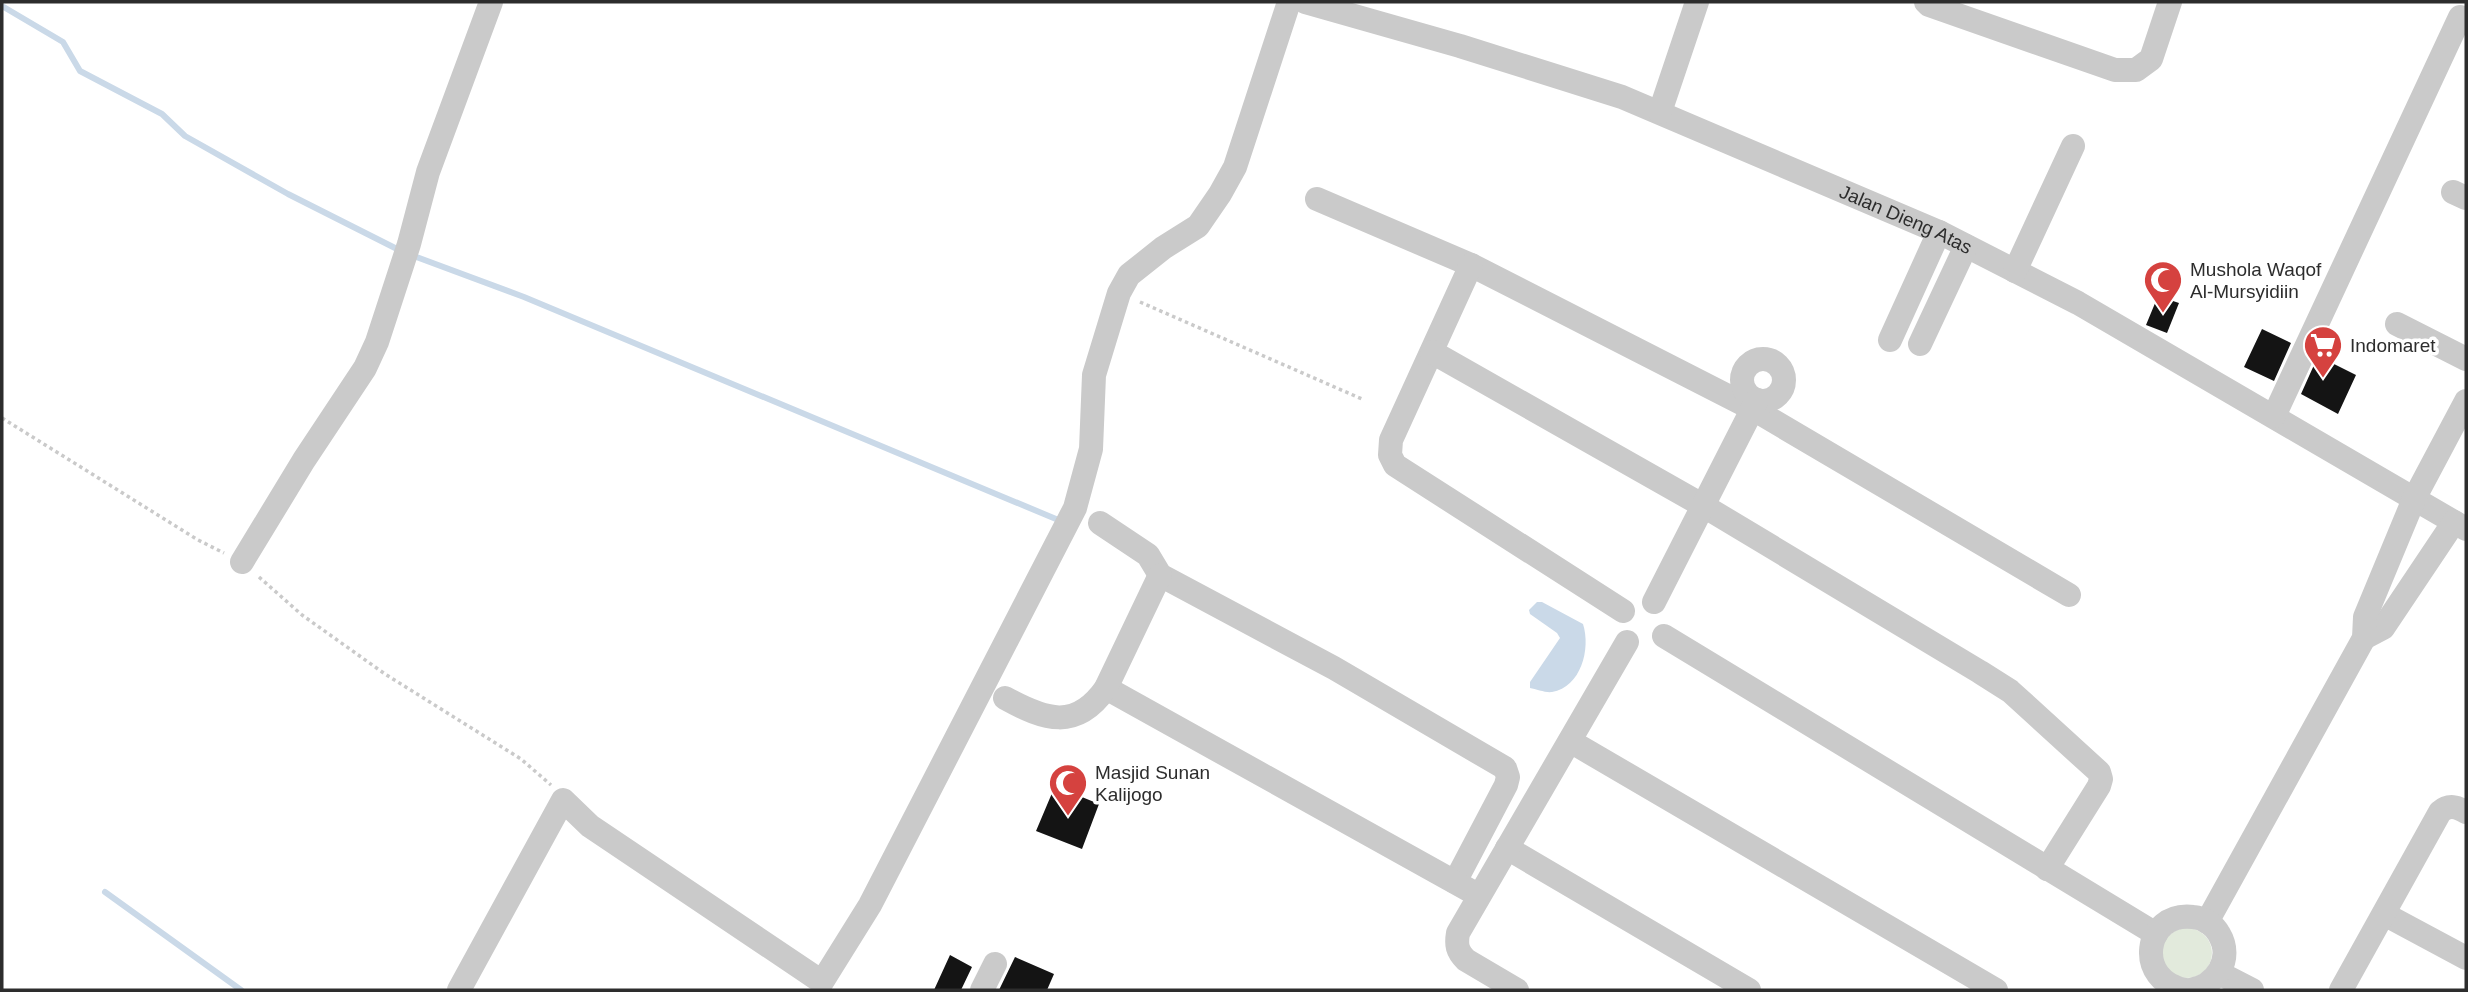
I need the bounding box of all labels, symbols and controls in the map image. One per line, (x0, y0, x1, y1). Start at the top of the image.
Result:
street label: Jalan Dieng Atas (1837, 180, 1976, 258)
mosque icon: Mushola Waqof Al-Mursyidiin (2142, 259, 2184, 314)
place label: Mushola Waqof Al-Mursyidiin (2190, 259, 2322, 302)
supermarket icon: Indomaret (2302, 324, 2344, 379)
place label: Indomaret (2350, 335, 2436, 356)
mosque icon: Masjid Sunan Kalijogo (1047, 762, 1089, 817)
place label: Masjid Sunan Kalijogo (1095, 762, 1210, 805)

